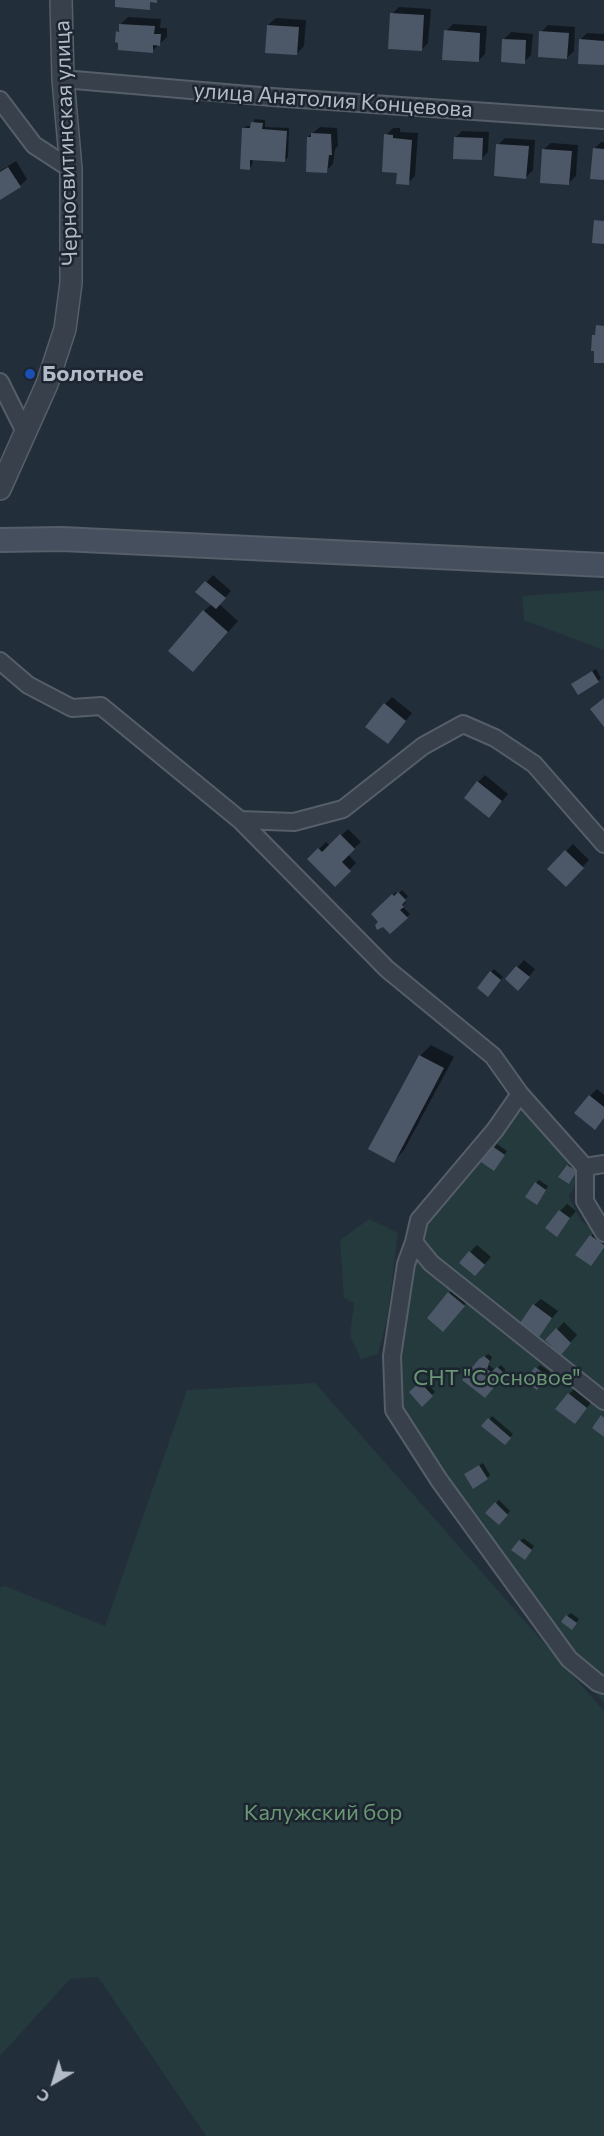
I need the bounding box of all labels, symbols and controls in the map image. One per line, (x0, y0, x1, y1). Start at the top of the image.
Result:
street label: Черносвитинская улица (49, 20, 83, 266)
street label: улица Анатолия Концевова (193, 77, 473, 123)
place label: Болотное (42, 361, 144, 387)
marker: Болотное (23, 367, 37, 381)
park label: СНТ "Сосновое" (413, 1365, 581, 1391)
park label: Калужский бор (244, 1800, 402, 1826)
north arrow (24, 2052, 84, 2112)
text: С (32, 2086, 53, 2107)

